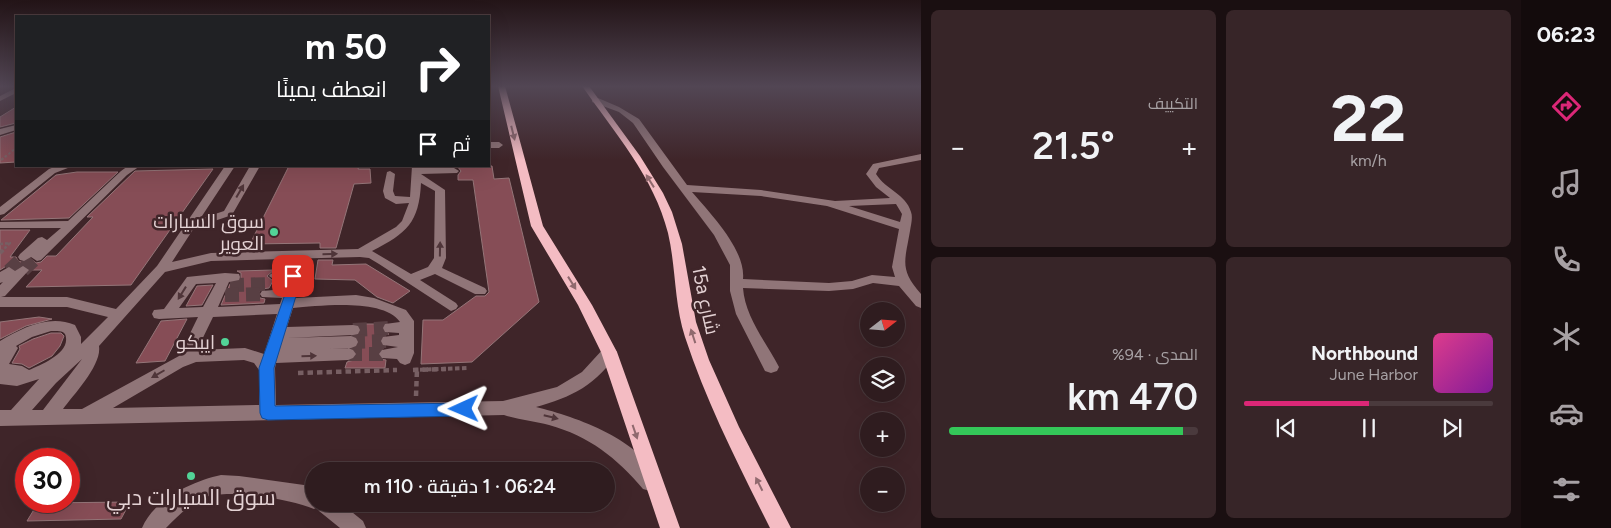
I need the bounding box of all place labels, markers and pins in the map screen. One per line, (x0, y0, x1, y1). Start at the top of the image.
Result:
place label: سوق السيارات العوير (153, 210, 264, 255)
marker: سوق السيارات العوير (268, 226, 280, 238)
pin (272, 255, 314, 297)
place label: ايبكو (176, 331, 215, 354)
marker: ايبكو (219, 336, 231, 348)
marker: سوق السيارات دبي (185, 470, 197, 482)
place label: سوق السيارات دبي (106, 484, 276, 514)

